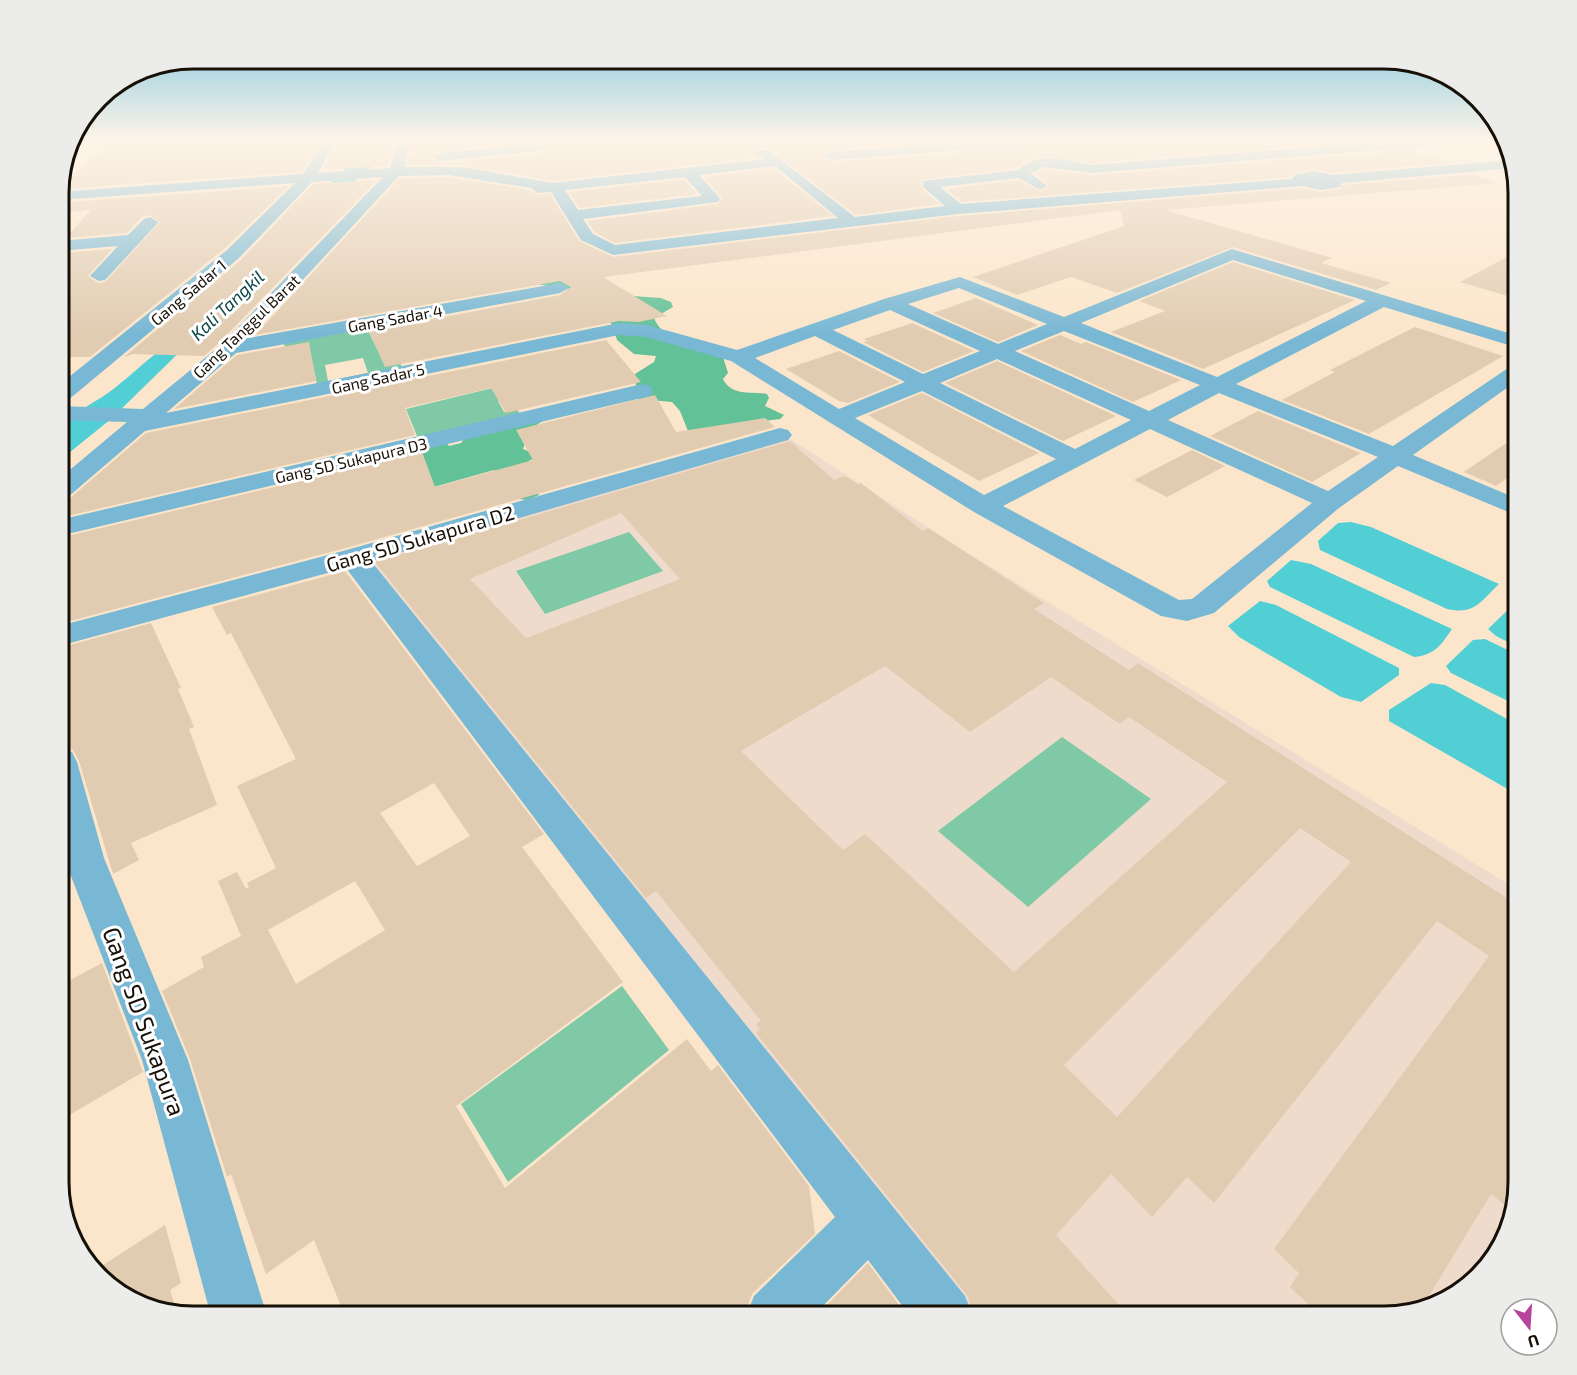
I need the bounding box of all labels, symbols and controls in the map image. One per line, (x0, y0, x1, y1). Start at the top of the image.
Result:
street label: Gang Sadar 1 (147, 255, 229, 329)
water label: Kali Tangkil (186, 265, 268, 345)
street label: Gang Tanggul Barat (189, 270, 303, 382)
street label: Gang Sadar 4 (346, 300, 444, 336)
street label: Gang Sadar 5 (330, 359, 426, 397)
street label: Gang SD Sukapura D3 (273, 433, 429, 487)
street label: Gang SD Sukapura D2 (323, 500, 517, 576)
street label: Gang SD Sukapura (97, 923, 193, 1119)
north arrow (1499, 1297, 1559, 1357)
text: U (1526, 1331, 1542, 1353)

